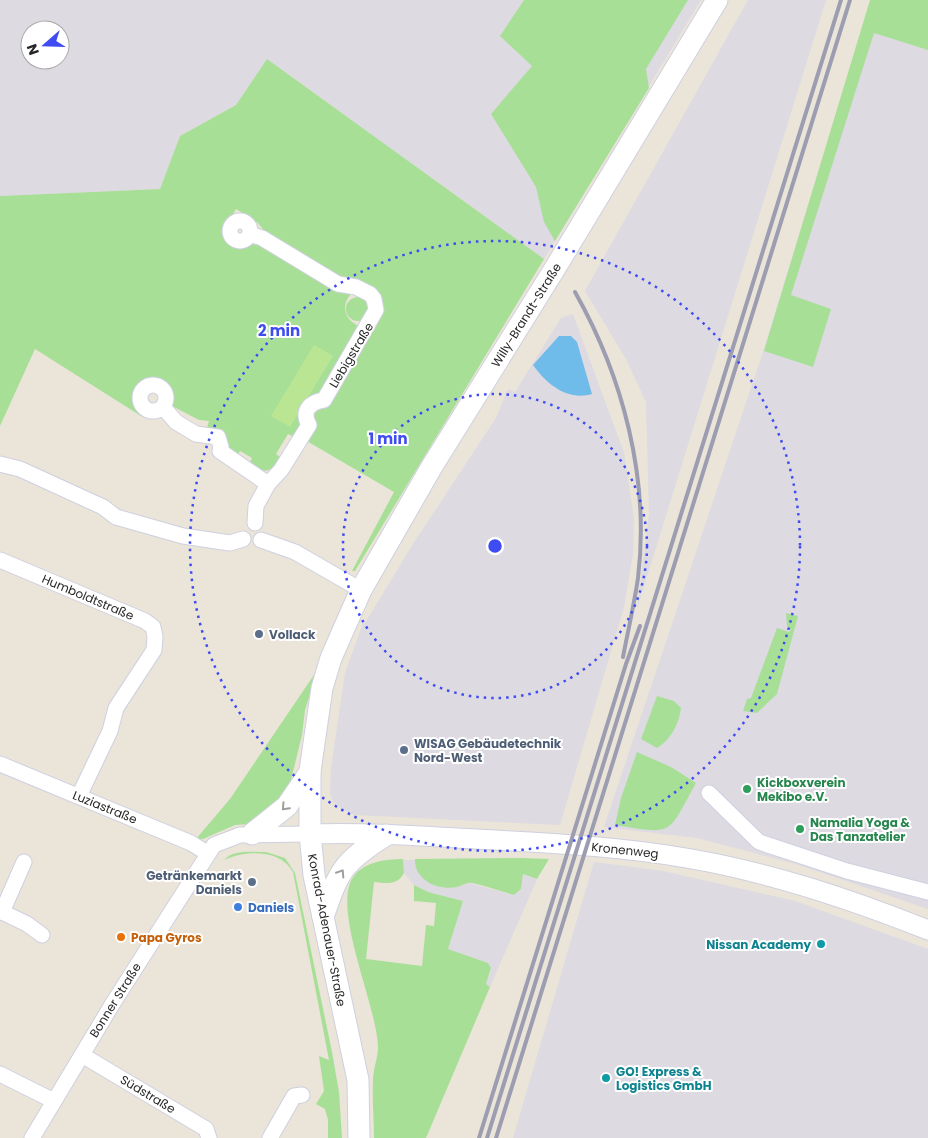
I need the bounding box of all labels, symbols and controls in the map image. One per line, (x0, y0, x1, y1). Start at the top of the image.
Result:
north arrow (20, 20, 70, 70)
text: N (22, 41, 44, 58)
street label: Willy-Brandt-Straße (487, 260, 565, 370)
street label: Liebigstraße (325, 319, 377, 391)
text: 2 min (258, 320, 300, 341)
text: 1 min (368, 428, 408, 449)
centre of rings (486, 537, 504, 555)
street label: Humboldtstraße (39, 570, 137, 624)
place label: Vollack (269, 626, 316, 643)
marker: Vollack (253, 628, 265, 640)
place label: WISAG Gebäudetechnik Nord-West (414, 735, 562, 766)
marker: WISAG Gebäudetechnik Nord-West (398, 744, 410, 756)
place label: Kickboxverein Mekibo e.V. (757, 774, 846, 805)
marker: Kickboxverein Mekibo e.V. (741, 783, 753, 795)
street label: Luziastraße (70, 786, 140, 828)
one-way arrow (282, 801, 291, 810)
place label: Namalia Yoga & Das Tanzatelier (810, 814, 910, 845)
marker: Namalia Yoga & Das Tanzatelier (794, 823, 806, 835)
street label: Kronenweg (591, 838, 659, 862)
street label: Konrad-Adenauer-Straße (304, 852, 350, 1008)
place label: Getränkemarkt Daniels (146, 867, 242, 898)
one-way arrow (335, 869, 345, 878)
marker: Getränkemarkt Daniels (246, 876, 258, 888)
place label: Daniels (248, 899, 294, 916)
marker: Daniels (232, 901, 244, 913)
place label: Papa Gyros (131, 929, 202, 946)
marker: Papa Gyros (115, 931, 127, 943)
place label: Nissan Academy (706, 936, 811, 953)
marker: Nissan Academy (815, 938, 827, 950)
street label: Bonner Straße (85, 959, 145, 1041)
place label: GO! Express & Logistics GmbH (616, 1063, 712, 1094)
street label: Südstraße (117, 1071, 179, 1117)
marker: GO! Express & Logistics GmbH (600, 1072, 612, 1084)

